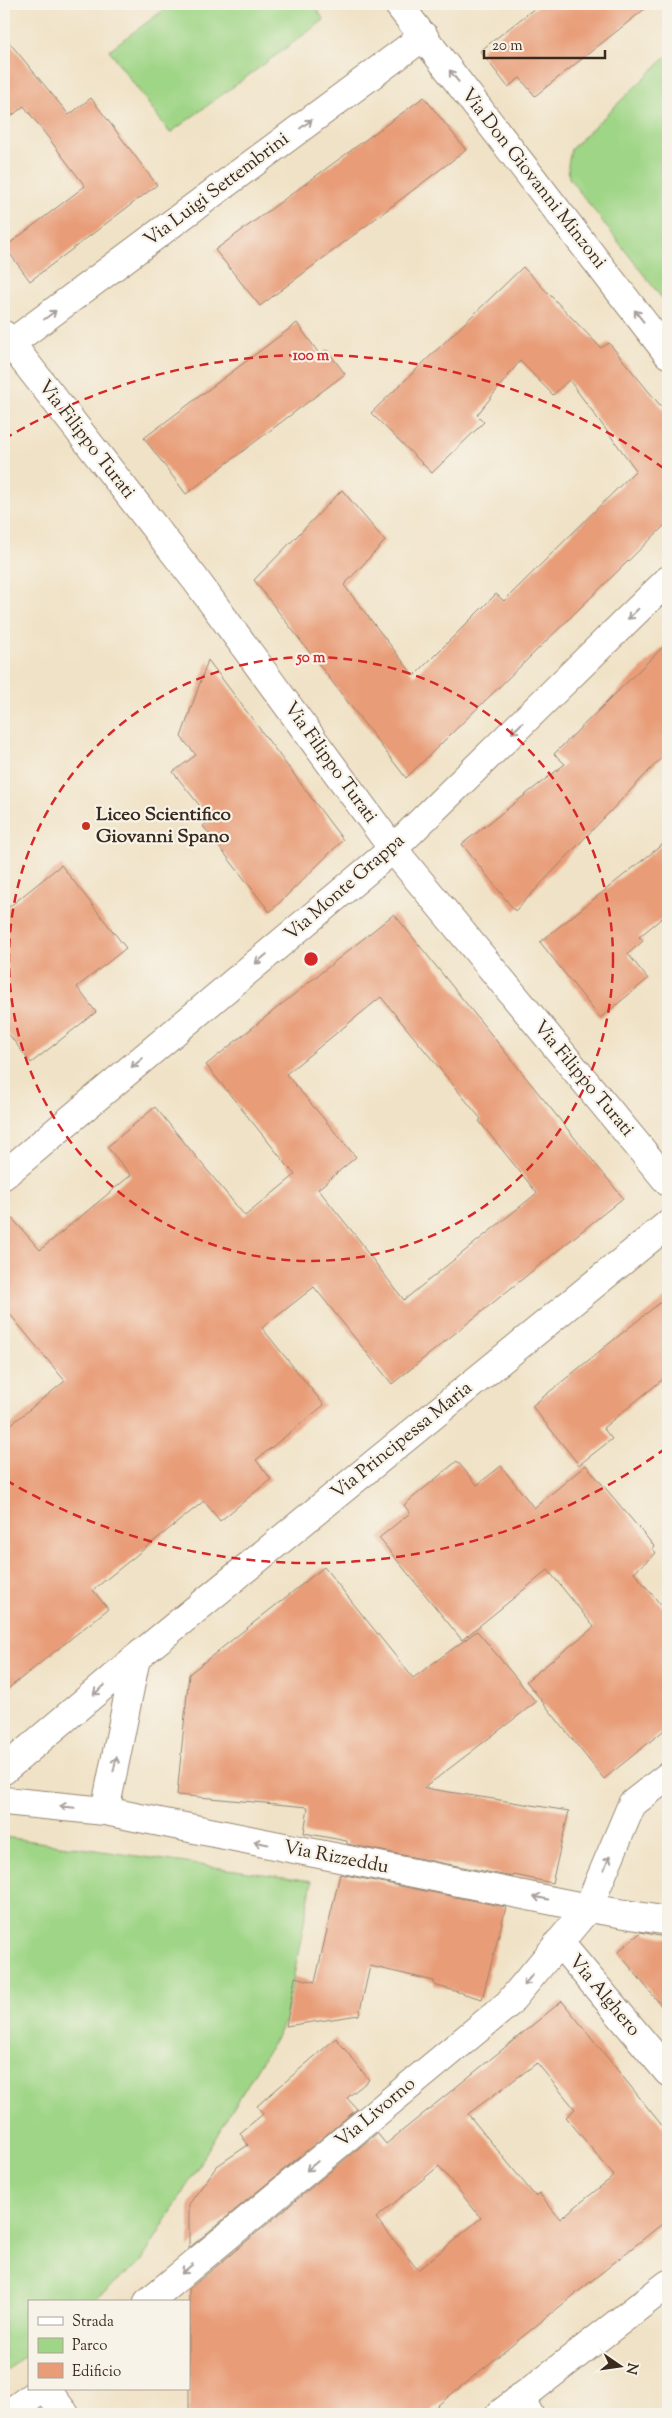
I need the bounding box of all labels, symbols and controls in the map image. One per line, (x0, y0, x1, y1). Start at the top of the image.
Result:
scale bar (484, 28, 606, 60)
text: 20 m (492, 36, 523, 57)
one-way arrow (449, 70, 460, 83)
street label: Via Don Giovanni Minzoni (454, 83, 612, 275)
one-way arrow (299, 119, 313, 129)
street label: Via Luigi Settembrini (139, 126, 295, 254)
one-way arrow (43, 310, 57, 320)
one-way arrow (633, 310, 644, 323)
text: 100 m (293, 346, 330, 367)
street label: Via Filippo Turati (31, 375, 141, 505)
one-way arrow (627, 608, 640, 620)
text: 50 m (296, 648, 326, 669)
street label: Via Filippo Turati (277, 697, 383, 829)
one-way arrow (511, 721, 523, 734)
place label: Liceo Scientifico Giovanni Spano (96, 802, 232, 851)
marker: Liceo Scientifico Giovanni Spano (80, 820, 92, 832)
street label: Via Monte Grappa (279, 828, 411, 948)
centre of rings (302, 950, 320, 968)
one-way arrow (255, 953, 268, 965)
street label: Via Filippo Turati (526, 1015, 640, 1143)
one-way arrow (131, 1058, 144, 1069)
street label: Via Principessa Maria (326, 1375, 479, 1506)
one-way arrow (93, 1684, 106, 1695)
one-way arrow (110, 1756, 120, 1772)
one-way arrow (59, 1802, 75, 1812)
street label: Via Rizzeddu (281, 1835, 391, 1881)
one-way arrow (253, 1837, 269, 1847)
one-way arrow (603, 1856, 613, 1871)
one-way arrow (533, 1893, 549, 1903)
street label: Via Alghero (562, 1949, 646, 2043)
one-way arrow (522, 1973, 533, 1986)
street label: Via Livorno (330, 2071, 422, 2155)
one-way arrow (306, 2160, 319, 2171)
one-way arrow (181, 2264, 194, 2275)
legend (28, 2300, 190, 2390)
text: Strada (72, 2312, 114, 2333)
text: Parco (72, 2336, 108, 2357)
north arrow (594, 2340, 644, 2390)
text: N (620, 2361, 642, 2376)
text: Edificio (72, 2362, 121, 2383)

